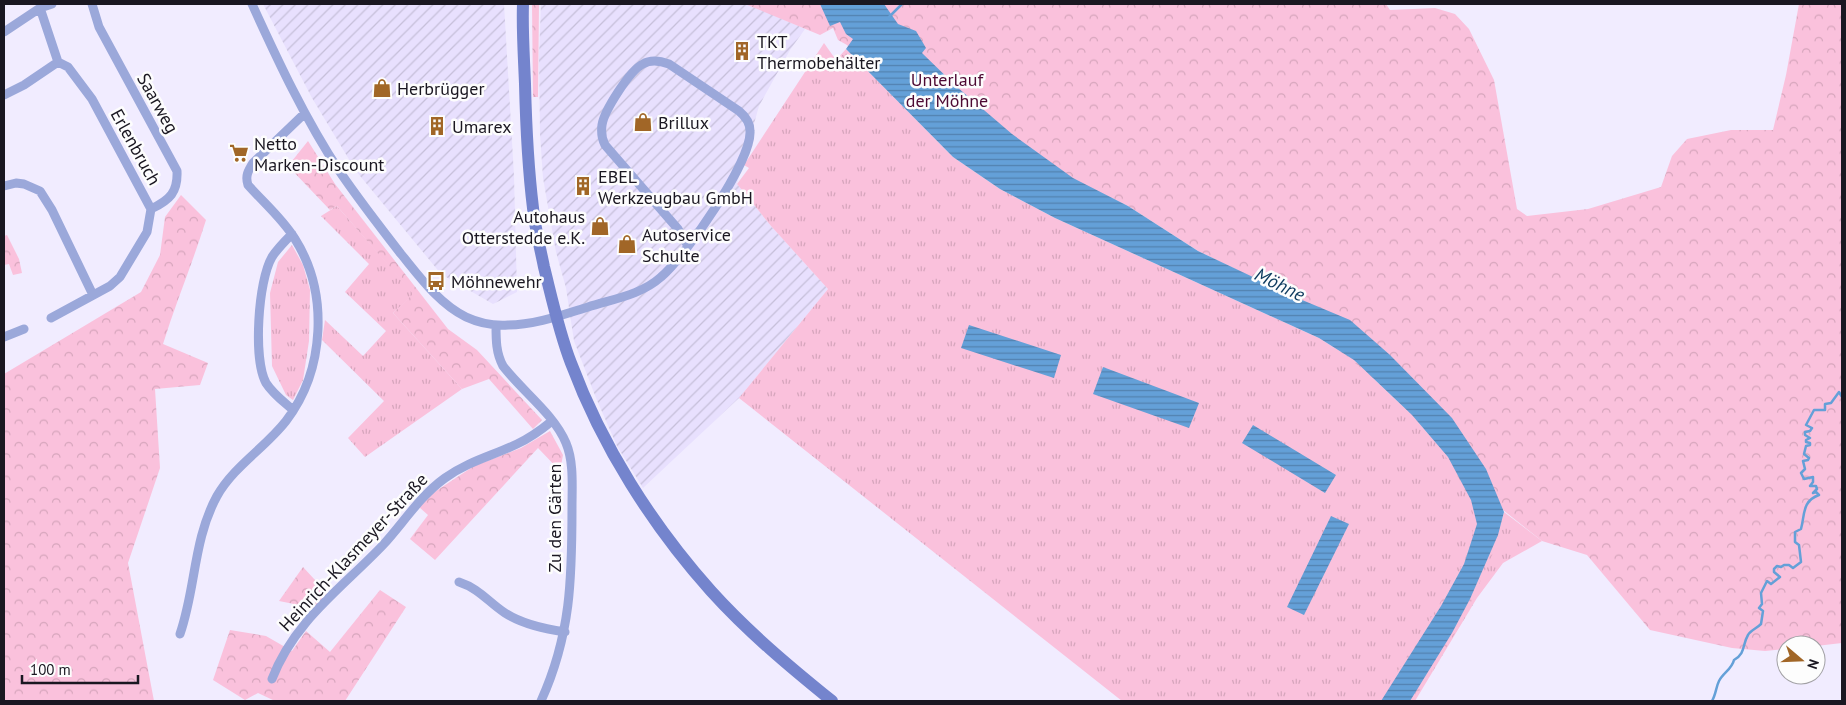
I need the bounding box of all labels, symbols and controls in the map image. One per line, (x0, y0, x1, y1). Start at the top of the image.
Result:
place label: TKT Thermobehälter (757, 30, 880, 74)
building icon: TKT Thermobehälter (731, 40, 753, 62)
park label: Unterlauf der Möhne (906, 68, 988, 112)
street label: Saarweg (132, 69, 184, 137)
shop icon: Herbrügger (371, 77, 393, 99)
place label: Herbrügger (397, 77, 485, 100)
street label: Erlenbruch (106, 105, 166, 189)
shop icon: Brillux (632, 111, 654, 133)
place label: Brillux (658, 111, 709, 134)
building icon: Umarex (426, 115, 448, 137)
place label: Umarex (452, 115, 511, 138)
place label: Netto Marken-Discount (254, 132, 384, 176)
supermarket icon: Netto Marken-Discount (228, 142, 250, 164)
place label: EBEL Werkzeugbau GmbH (598, 165, 753, 209)
building icon: EBEL Werkzeugbau GmbH (572, 175, 594, 197)
place label: Autohaus Otterstedde e.K. (462, 205, 585, 249)
shop icon: Autohaus Otterstedde e.K. (589, 215, 611, 237)
place label: Autoservice Schulte (642, 223, 731, 267)
shop icon: Autoservice Schulte (616, 233, 638, 255)
water label: Möhne (1251, 262, 1309, 306)
bus stop icon: Möhnewehr (425, 270, 447, 292)
place label: Möhnewehr (451, 270, 542, 293)
street label: Zu den Gärten (543, 464, 566, 572)
street label: Heinrich-Klasmeyer-Straße (274, 468, 432, 636)
north arrow (1776, 635, 1826, 685)
scale bar (22, 652, 139, 684)
text: N (1803, 657, 1823, 672)
text: 100 m (30, 660, 71, 679)

